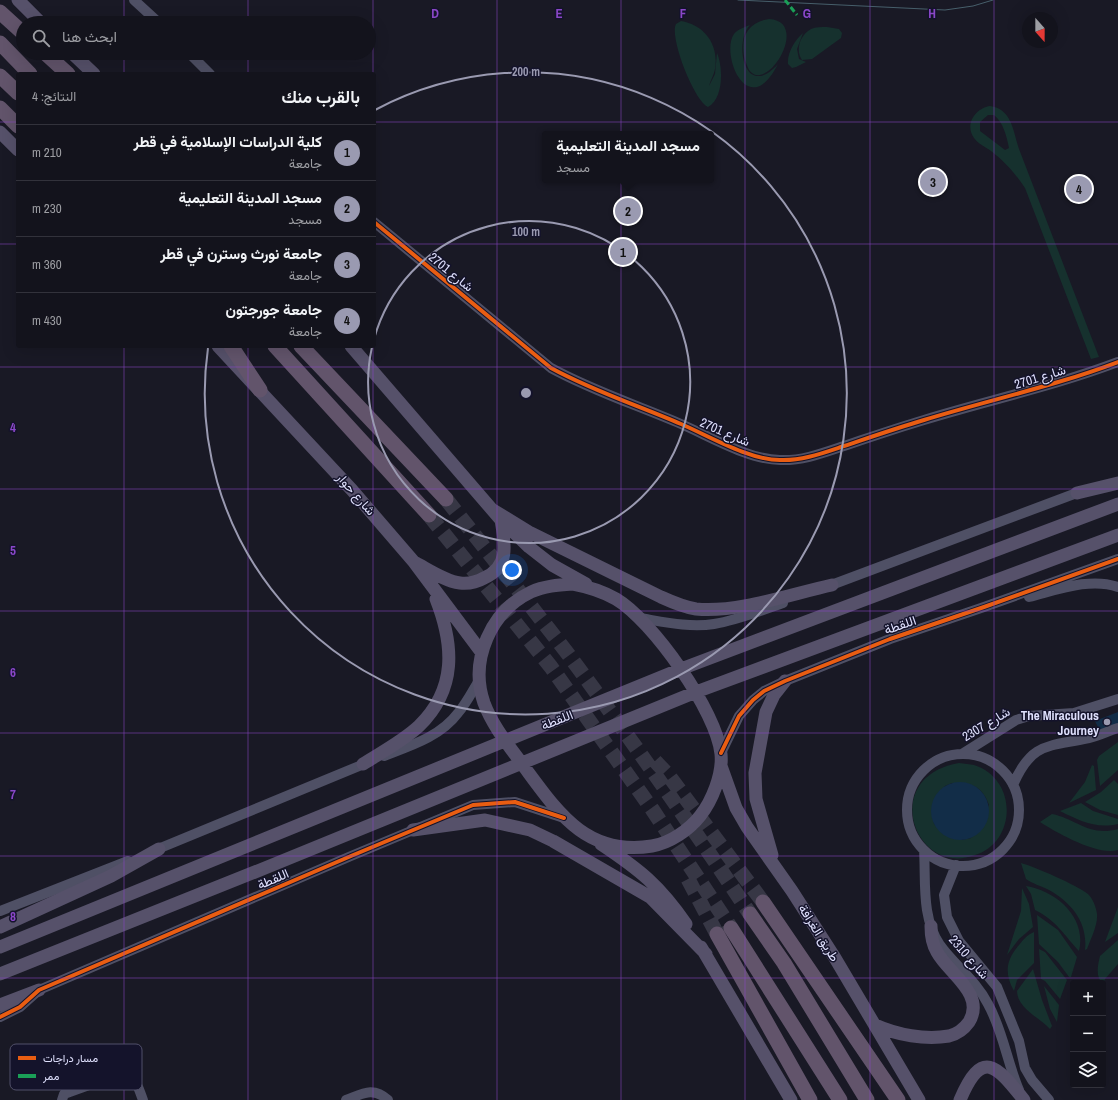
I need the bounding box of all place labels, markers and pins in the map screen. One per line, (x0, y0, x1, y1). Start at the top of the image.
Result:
pin: 3 (920, 167, 946, 197)
pin: 4 (1066, 174, 1092, 204)
pin: 2 (615, 196, 641, 226)
pin: 1 (610, 237, 636, 267)
centre of rings (519, 386, 533, 400)
place label: The Miraculous Journey (1021, 707, 1099, 739)
marker: The Miraculous Journey (1102, 717, 1112, 727)

